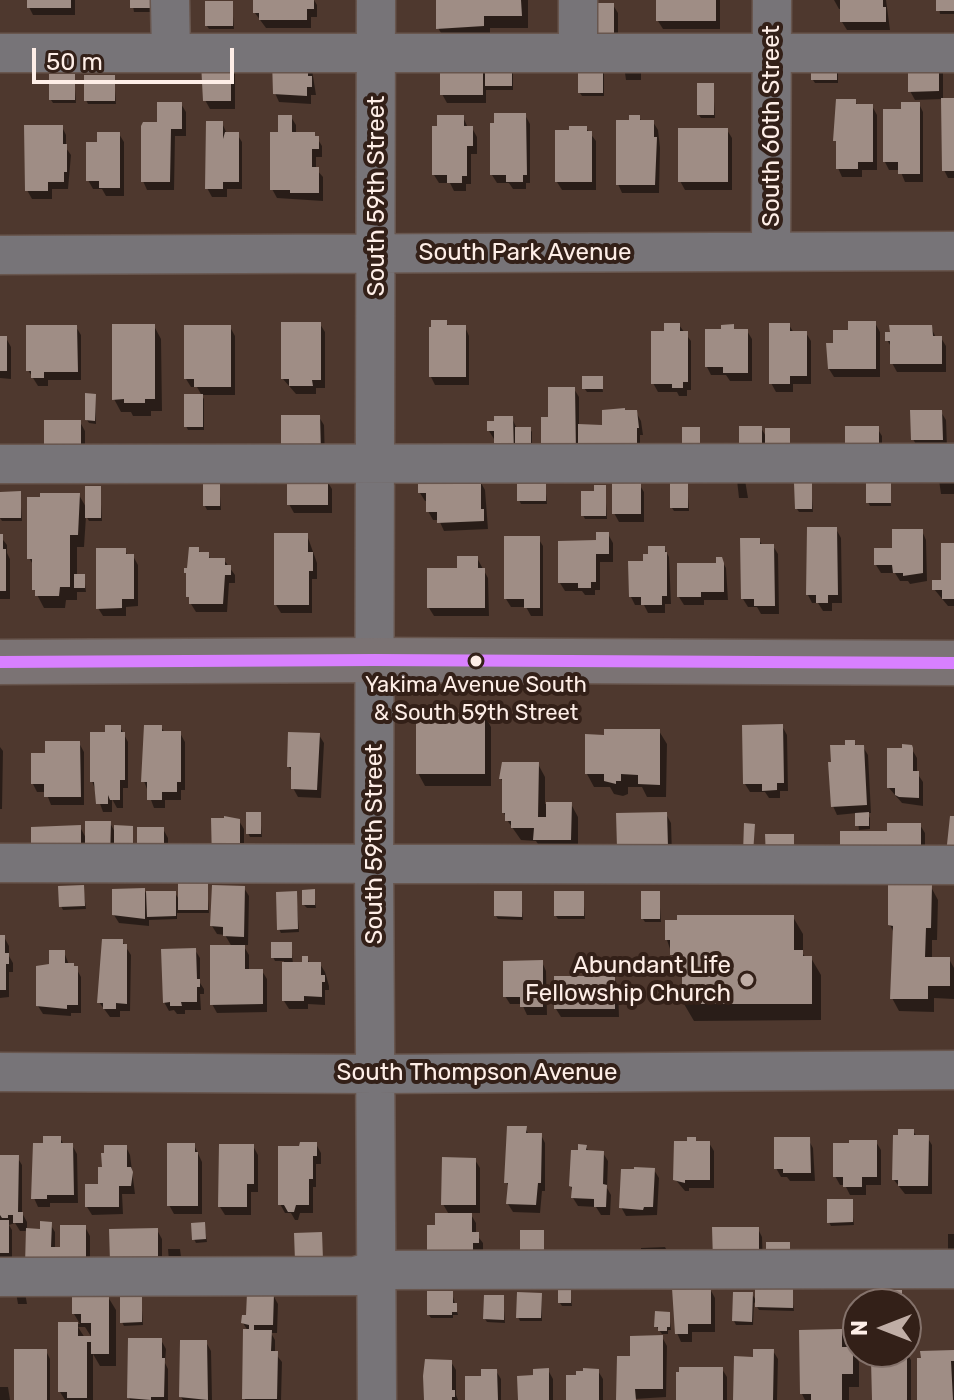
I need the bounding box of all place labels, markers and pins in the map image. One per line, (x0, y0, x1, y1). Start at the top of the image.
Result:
marker: Yakima Avenue South & South 59th Street (468, 653, 484, 669)
place label: Yakima Avenue South & South 59th Street (365, 673, 587, 724)
place label: Abundant Life Fellowship Church (525, 952, 731, 1008)
marker: Abundant Life Fellowship Church (738, 971, 756, 989)

